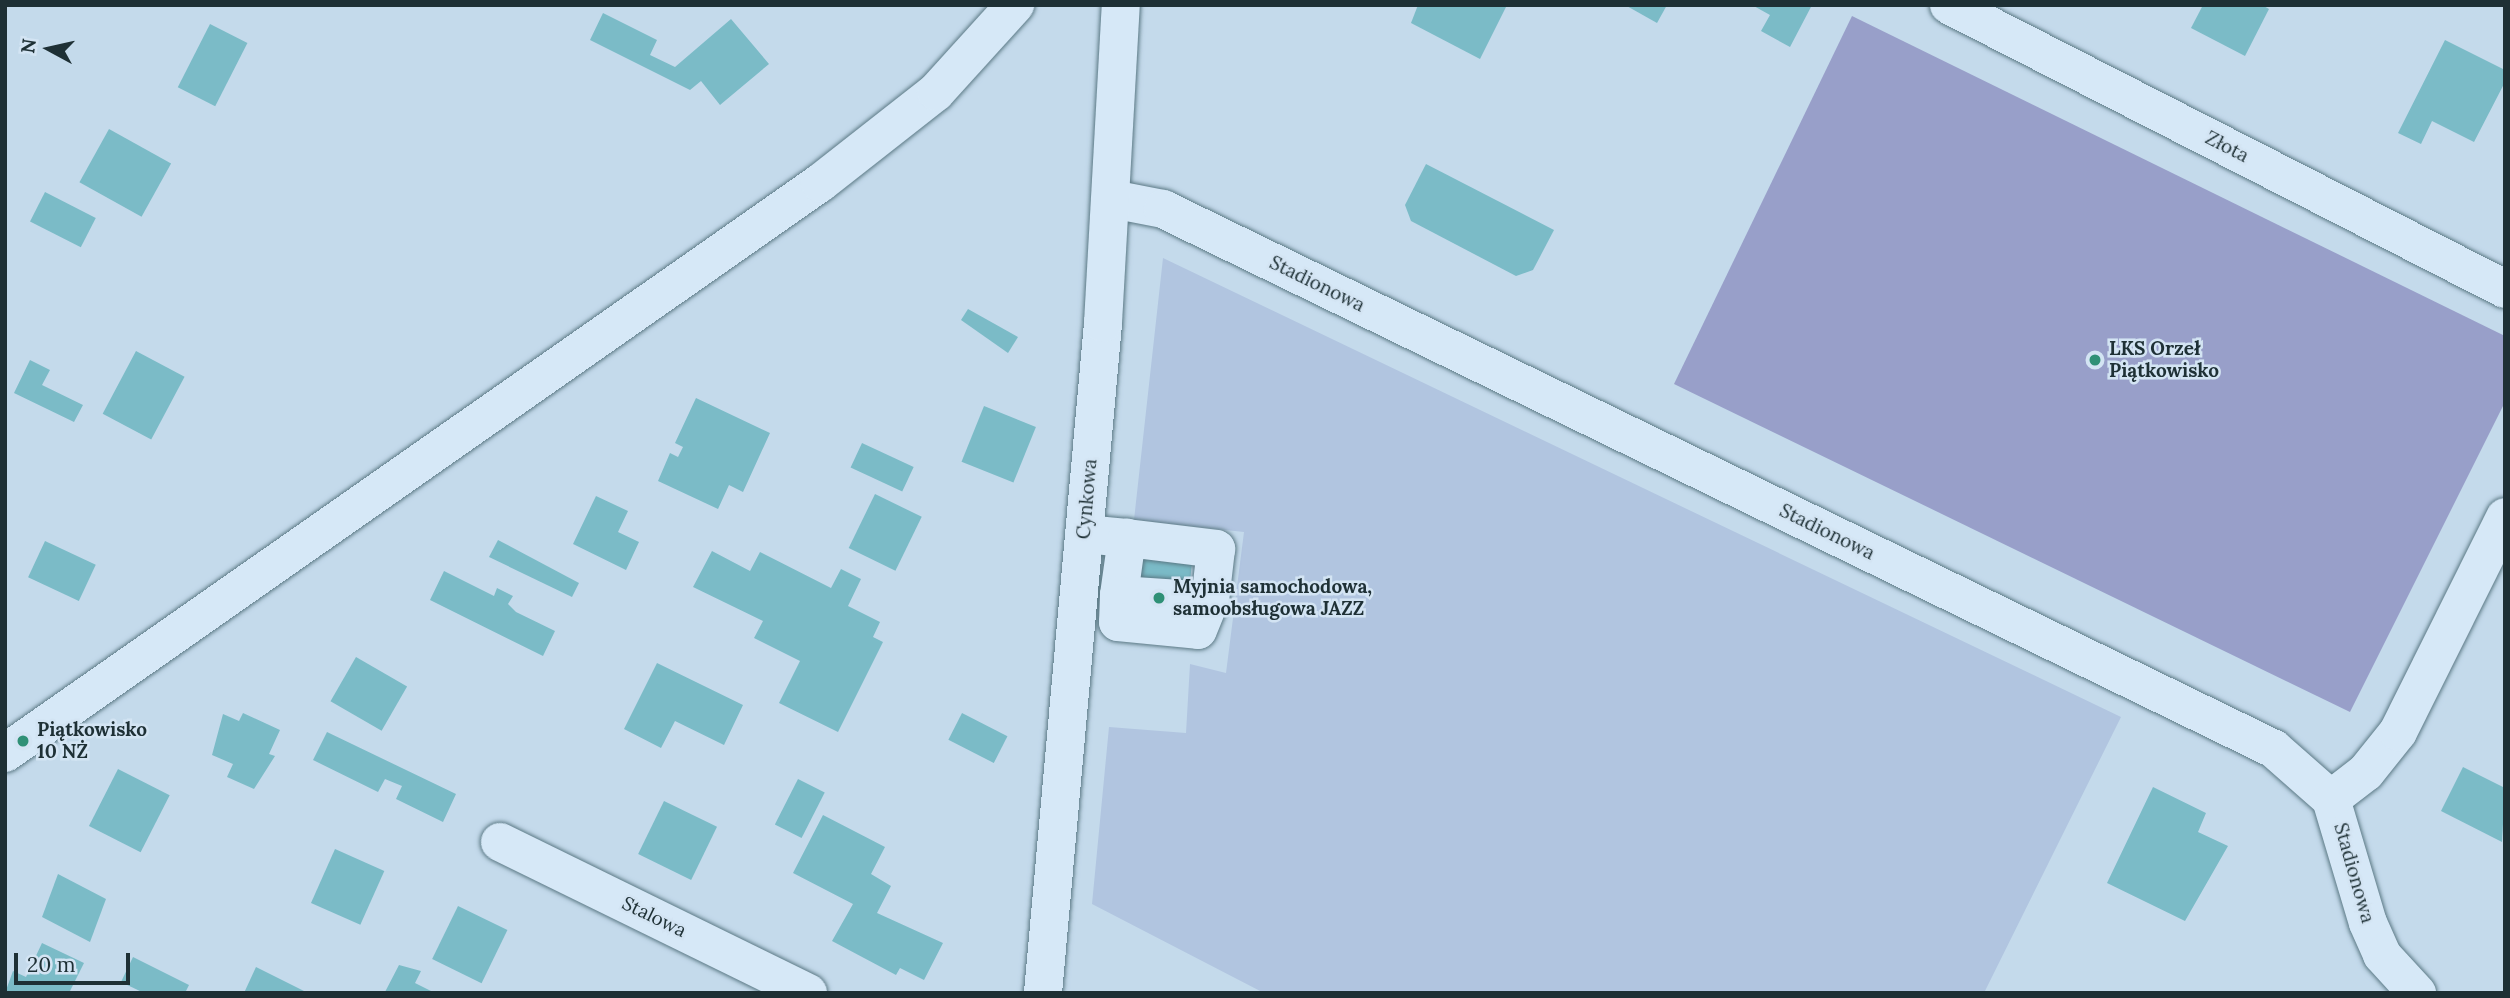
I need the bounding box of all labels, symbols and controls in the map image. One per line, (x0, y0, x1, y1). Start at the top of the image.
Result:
north arrow (14, 14, 84, 84)
text: N (15, 37, 41, 55)
street label: Złota (2202, 126, 2252, 168)
street label: Stadionowa (1266, 251, 1368, 317)
place label: LKS Orzeł Piątkowisko (2109, 338, 2219, 382)
marker: LKS Orzeł Piątkowisko (2087, 352, 2103, 368)
street label: Cynkowa (1072, 458, 1102, 540)
street label: Stadionowa (1776, 499, 1878, 565)
place label: Myjnia samochodowa, samoobsługowa JAZZ (1173, 576, 1372, 620)
marker: Myjnia samochodowa, samoobsługowa JAZZ (1151, 590, 1167, 606)
place label: Piątkowisko 10 NŻ (37, 719, 147, 763)
marker: Piątkowisko 10 NŻ (15, 733, 31, 749)
street label: Stadionowa (2329, 820, 2379, 926)
street label: Stalowa (618, 892, 690, 942)
scale bar (18, 939, 133, 983)
text: 20 m (27, 951, 76, 978)

